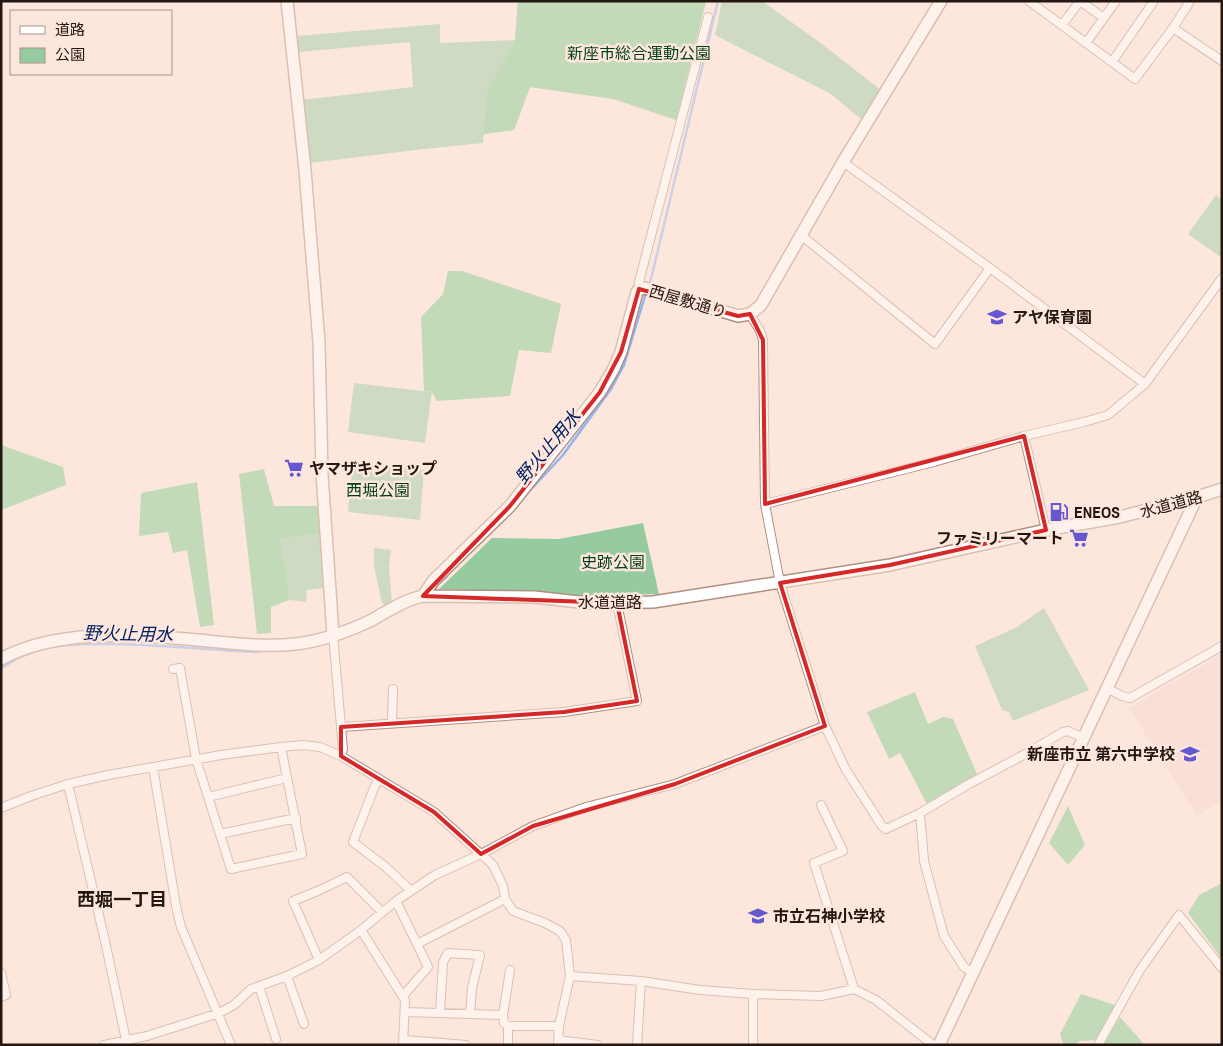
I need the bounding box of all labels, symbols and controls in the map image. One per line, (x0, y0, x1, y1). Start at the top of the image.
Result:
legend (10, 10, 172, 75)
text: 道路 (55, 19, 85, 40)
park label: 新座市総合運動公園 (567, 42, 711, 64)
text: 公園 (55, 44, 85, 65)
street label: 西屋敷通り (647, 279, 729, 323)
school or university icon: アヤ保育園 (986, 306, 1008, 328)
place label: アヤ保育園 (1012, 306, 1092, 328)
water label: 野火止用水 (509, 403, 587, 489)
supermarket icon: ヤマザキショップ (283, 457, 305, 479)
place label: ヤマザキショップ (309, 457, 437, 479)
park label: 西堀公園 (346, 479, 410, 501)
street label: 水道道路 (1137, 485, 1205, 523)
fuel station icon: ENEOS (1048, 501, 1070, 523)
place label: ENEOS (1074, 501, 1120, 523)
place label: ファミリーマート (936, 527, 1064, 549)
supermarket icon: ファミリーマート (1068, 527, 1090, 549)
park label: 史跡公園 (581, 551, 645, 573)
street label: 水道道路 (578, 591, 642, 613)
water label: 野火止用水 (83, 620, 175, 647)
place label: 新座市立 第六中学校 (1027, 743, 1175, 765)
school or university icon: 新座市立 第六中学校 (1179, 743, 1201, 765)
district label: 西堀一丁目 (77, 887, 167, 912)
school or university icon: 市立石神小学校 (747, 905, 769, 927)
place label: 市立石神小学校 (773, 905, 885, 927)

